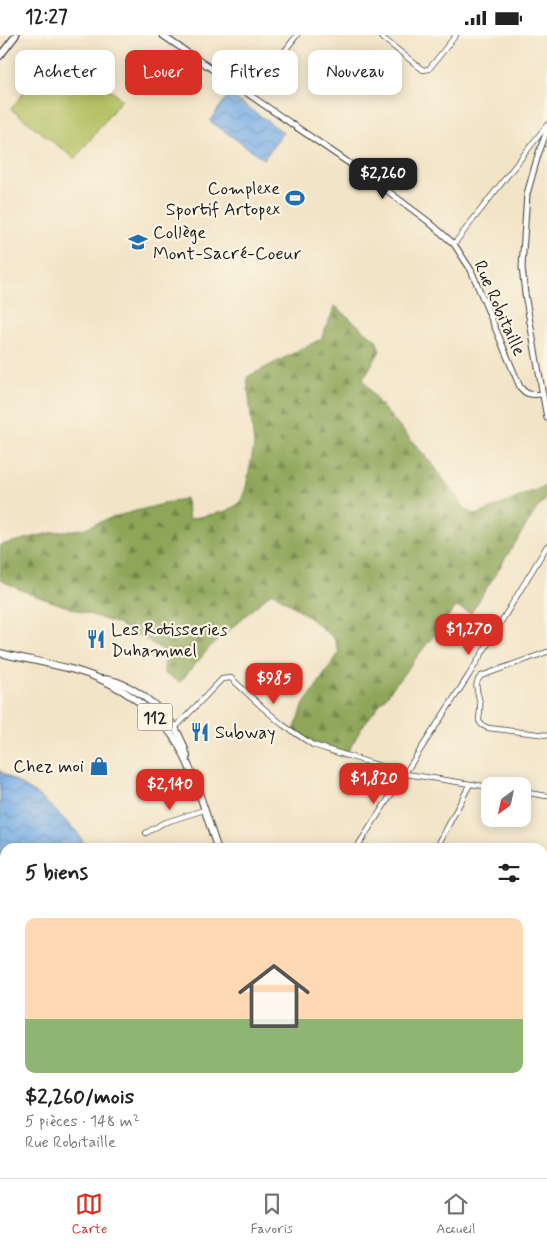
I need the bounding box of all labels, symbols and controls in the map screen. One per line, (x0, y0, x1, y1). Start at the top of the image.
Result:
text: 12:27 (25, 5, 67, 30)
chip: Acheter (15, 50, 115, 95)
chip: Louer (125, 50, 202, 95)
chip: Filtres (212, 50, 298, 95)
chip: Nouveau (308, 50, 402, 95)
pin: $2,260 (342, 157, 424, 200)
text: $2,260 (360, 163, 406, 184)
place label: Complexe Sportif Artopex (166, 177, 280, 222)
sports icon: Complexe Sportif Artopex (284, 187, 306, 209)
place label: Collège Mont-Sacré-Coeur (153, 221, 302, 266)
school or university icon: Collège Mont-Sacré-Coeur (127, 231, 149, 253)
street label: Rue Robitaille (467, 257, 531, 360)
pin: $1,270 (428, 613, 510, 656)
place label: Les Rotisseries Duhammel (111, 618, 228, 663)
text: $1,270 (446, 619, 492, 640)
restaurant icon: Les Rotisseries Duhammel (85, 628, 107, 650)
pin: $985 (244, 663, 304, 705)
text: $985 (257, 668, 291, 689)
road number: 112 (138, 704, 172, 731)
restaurant icon: Subway (189, 721, 211, 743)
place label: Subway (215, 721, 276, 745)
place label: Chez moi (13, 755, 84, 779)
shop icon: Chez moi (88, 755, 110, 777)
pin: $1,820 (333, 763, 415, 805)
text: $1,820 (350, 768, 398, 789)
pin: $2,140 (129, 769, 211, 811)
text: $2,140 (147, 774, 193, 795)
north arrow (481, 777, 531, 827)
map controls (481, 777, 531, 827)
text: 5 biens (25, 859, 88, 887)
icon: filters (495, 859, 523, 887)
icon: home (229, 951, 319, 1041)
text: $2,260/mois (25, 1083, 134, 1111)
text: 5 pièces · 148 m² (25, 1111, 140, 1132)
text: Rue Robitaille (25, 1132, 116, 1153)
tab: Carte (72, 1190, 107, 1238)
tab: Favoris (251, 1190, 293, 1238)
tab: Accueil (436, 1190, 475, 1238)

